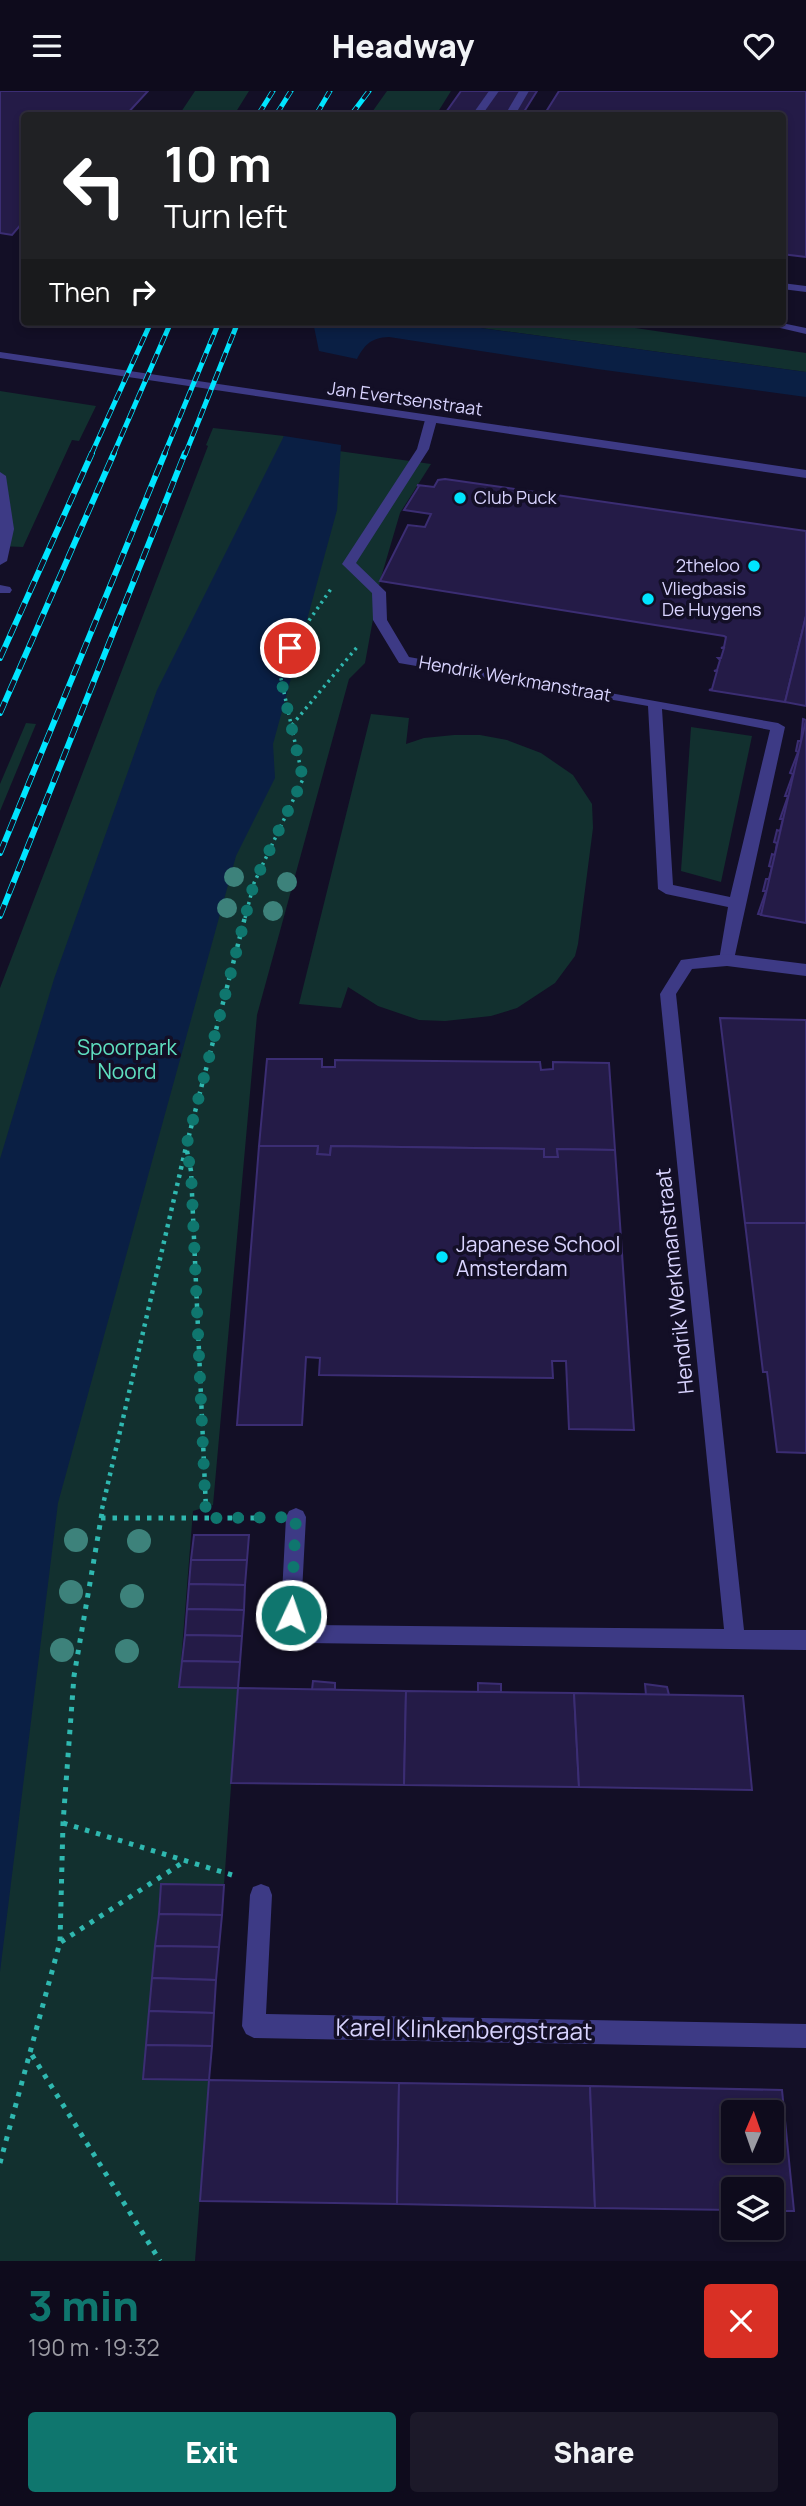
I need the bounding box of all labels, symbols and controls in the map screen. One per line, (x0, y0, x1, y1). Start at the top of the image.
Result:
text: Headway (332, 24, 474, 68)
icon: menu (28, 27, 66, 65)
icon: heart (740, 27, 778, 65)
text: 10 m (164, 130, 272, 197)
icon: left (49, 140, 140, 231)
text: Turn left (164, 194, 288, 238)
icon: right (124, 273, 162, 311)
text: Then (49, 274, 110, 310)
street label: Jan Evertsenstraat (326, 375, 484, 421)
place label: Club Puck (474, 485, 558, 509)
marker: Club Puck (452, 490, 468, 506)
place label: 2theloo (676, 553, 740, 577)
marker: 2theloo (746, 558, 762, 574)
place label: Vliegbasis De Huygens (662, 576, 762, 621)
marker: Vliegbasis De Huygens (640, 591, 656, 607)
pin (260, 618, 320, 678)
icon: arrive (271, 629, 309, 667)
street label: Hendrik Werkmanstraat (417, 649, 613, 707)
park label: Spoorpark Noord (77, 1033, 178, 1085)
street label: Hendrik Werkmanstraat (648, 1167, 700, 1396)
place label: Japanese School Amsterdam (456, 1230, 620, 1282)
marker: Japanese School Amsterdam (434, 1249, 450, 1265)
position arrow (254, 1578, 328, 1652)
street label: Karel Klinkenbergstraat (335, 2010, 593, 2047)
north arrow (721, 2100, 784, 2163)
map controls (721, 2100, 784, 2240)
button: layers (721, 2177, 784, 2240)
text: 3 min (28, 2276, 139, 2334)
button: close (704, 2284, 778, 2358)
text: 190 m · 19:32 (28, 2331, 160, 2363)
button: Exit (28, 2412, 396, 2492)
button: Share (410, 2412, 778, 2492)

